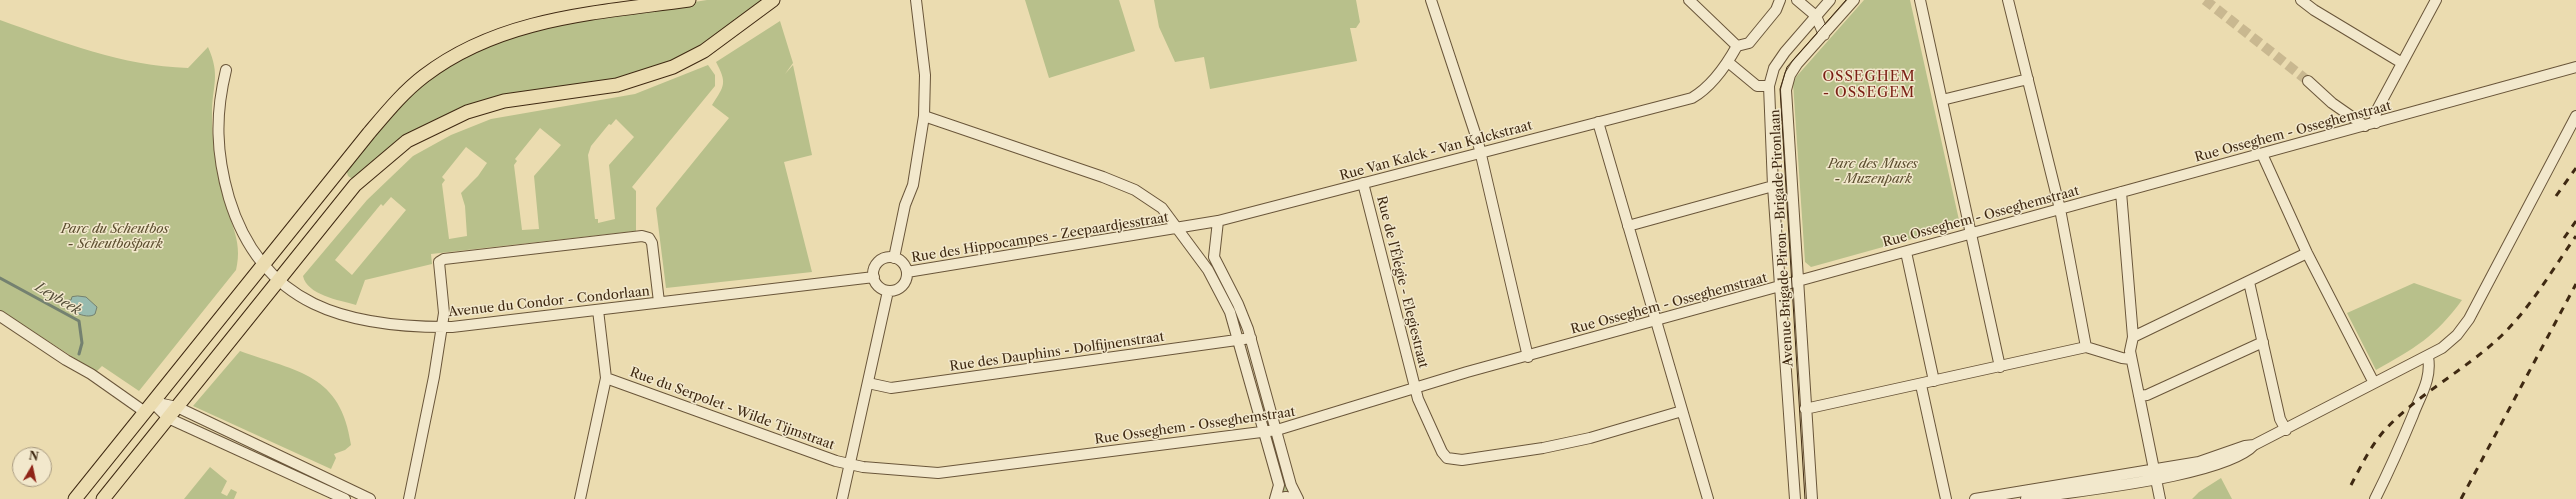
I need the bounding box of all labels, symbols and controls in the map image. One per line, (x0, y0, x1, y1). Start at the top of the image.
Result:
district label: OSSEGHEM - OSSEGEM (1822, 69, 1916, 102)
street label: Rue Osseghem - Osseghemstraat (2193, 98, 2393, 166)
street label: Avenue Brigade Piron - Brigade Pironlaan (1767, 109, 1797, 367)
street label: Rue Van Kalck - Van Kalckstraat (1338, 118, 1534, 184)
park label: Parc des Muses - Muzenpark (1828, 156, 1918, 187)
street label: Rue Osseghem - Osseghemstraat (1881, 183, 2081, 251)
street label: Rue de l'Élégie - Elegiestraat (1373, 194, 1431, 370)
street label: Rue des Hippocampes - Zeepaardjesstraat (910, 210, 1170, 266)
park label: Parc du Scheutbos - Scheutbospark (61, 221, 169, 252)
street label: Rue Osseghem - Osseghemstraat (1569, 270, 1769, 338)
water label: Leybeek (32, 279, 84, 319)
street label: Avenue du Condor - Condorlaan (447, 284, 651, 320)
street label: Rue des Dauphins - Dolfijnenstraat (949, 329, 1165, 375)
street label: Rue du Serpolet - Wilde Tijmstraat (628, 365, 836, 453)
street label: Rue Osseghem - Osseghemstraat (1094, 404, 1296, 448)
north arrow (12, 447, 52, 487)
text: N (28, 448, 40, 464)

